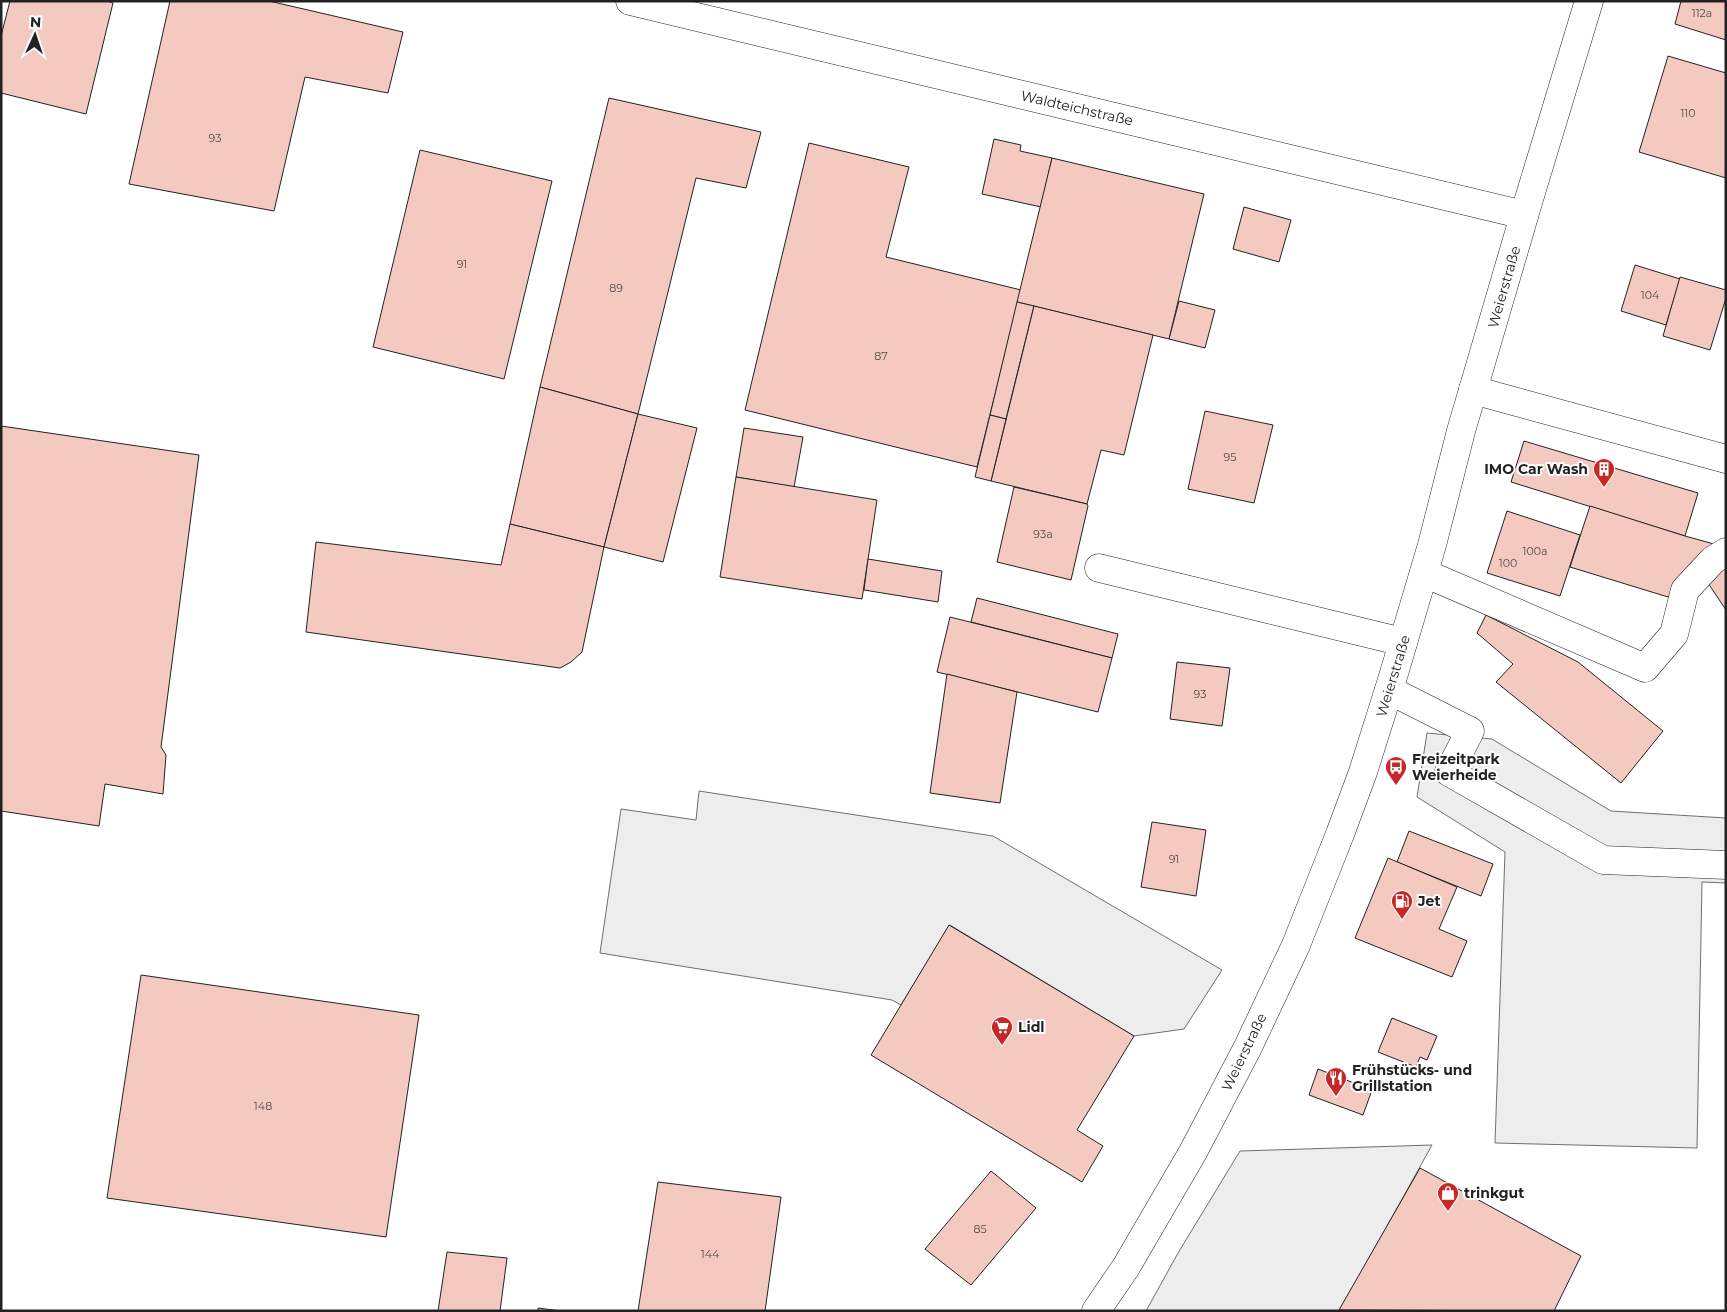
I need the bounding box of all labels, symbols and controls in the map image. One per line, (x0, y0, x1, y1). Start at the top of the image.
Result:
house number: 112a (1692, 6, 1712, 20)
north arrow (10, 10, 60, 60)
text: N (30, 13, 42, 31)
street label: Waldteichstraße (1019, 86, 1135, 130)
house number: 110 (1680, 106, 1696, 120)
house number: 93 (209, 131, 221, 145)
street label: Weierstraße (1484, 244, 1524, 330)
house number: 91 (457, 257, 467, 271)
house number: 89 (609, 281, 623, 295)
house number: 104 (1641, 288, 1660, 302)
house number: 87 (874, 349, 888, 363)
house number: 95 (1224, 450, 1236, 464)
building icon: IMO Car Wash (1592, 457, 1616, 488)
place label: IMO Car Wash (1484, 460, 1588, 478)
house number: 93a (1033, 527, 1053, 541)
house number: 100a (1522, 544, 1548, 558)
house number: 100 (1499, 556, 1517, 570)
street label: Weierstraße (1372, 633, 1414, 719)
house number: 93 (1194, 687, 1206, 701)
place label: Freizeitpark Weierheide (1412, 750, 1501, 784)
bus stop icon: Freizeitpark Weierheide (1384, 755, 1408, 786)
house number: 91 (1169, 852, 1179, 866)
fuel station icon: Jet (1390, 889, 1414, 920)
place label: Jet (1417, 892, 1441, 910)
street label: Weierstraße (1217, 1010, 1271, 1094)
supermarket icon: Lidl (990, 1015, 1014, 1046)
place label: Lidl (1018, 1018, 1045, 1036)
place label: Frühstücks- und Grillstation (1352, 1061, 1472, 1095)
restaurant icon: Frühstücks- und Grillstation (1324, 1066, 1348, 1097)
house number: 148 (254, 1099, 272, 1113)
shop icon: trinkgut (1436, 1181, 1460, 1212)
place label: trinkgut (1464, 1184, 1524, 1202)
house number: 85 (973, 1222, 987, 1236)
house number: 144 (701, 1247, 720, 1261)

